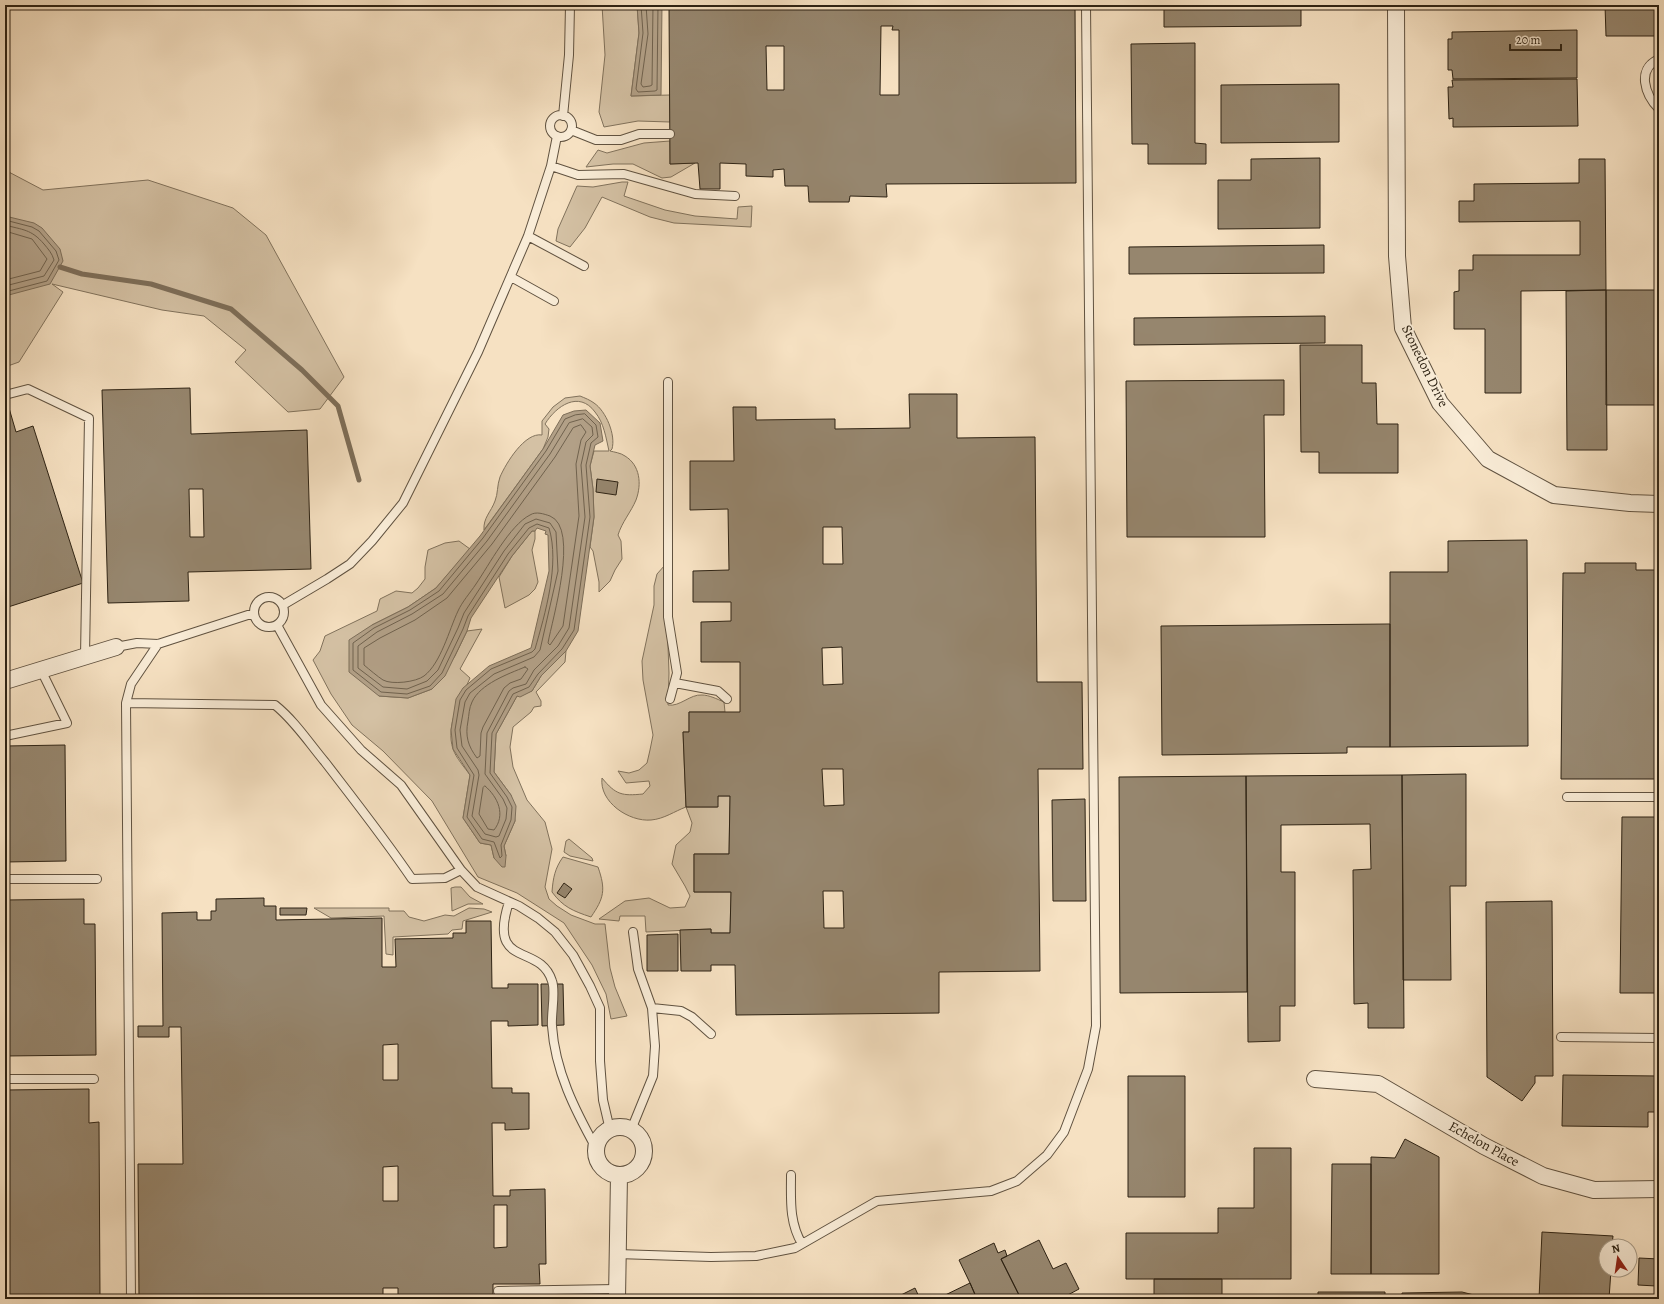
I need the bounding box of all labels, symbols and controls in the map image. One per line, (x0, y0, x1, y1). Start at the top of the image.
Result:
scale bar (1510, 26, 1561, 52)
text: 20 m (1516, 32, 1540, 48)
street label: Stonedon Drive (1397, 322, 1453, 410)
street label: Echelon Place (1445, 1117, 1523, 1171)
north arrow (1598, 1238, 1638, 1278)
text: N (1610, 1241, 1621, 1257)

